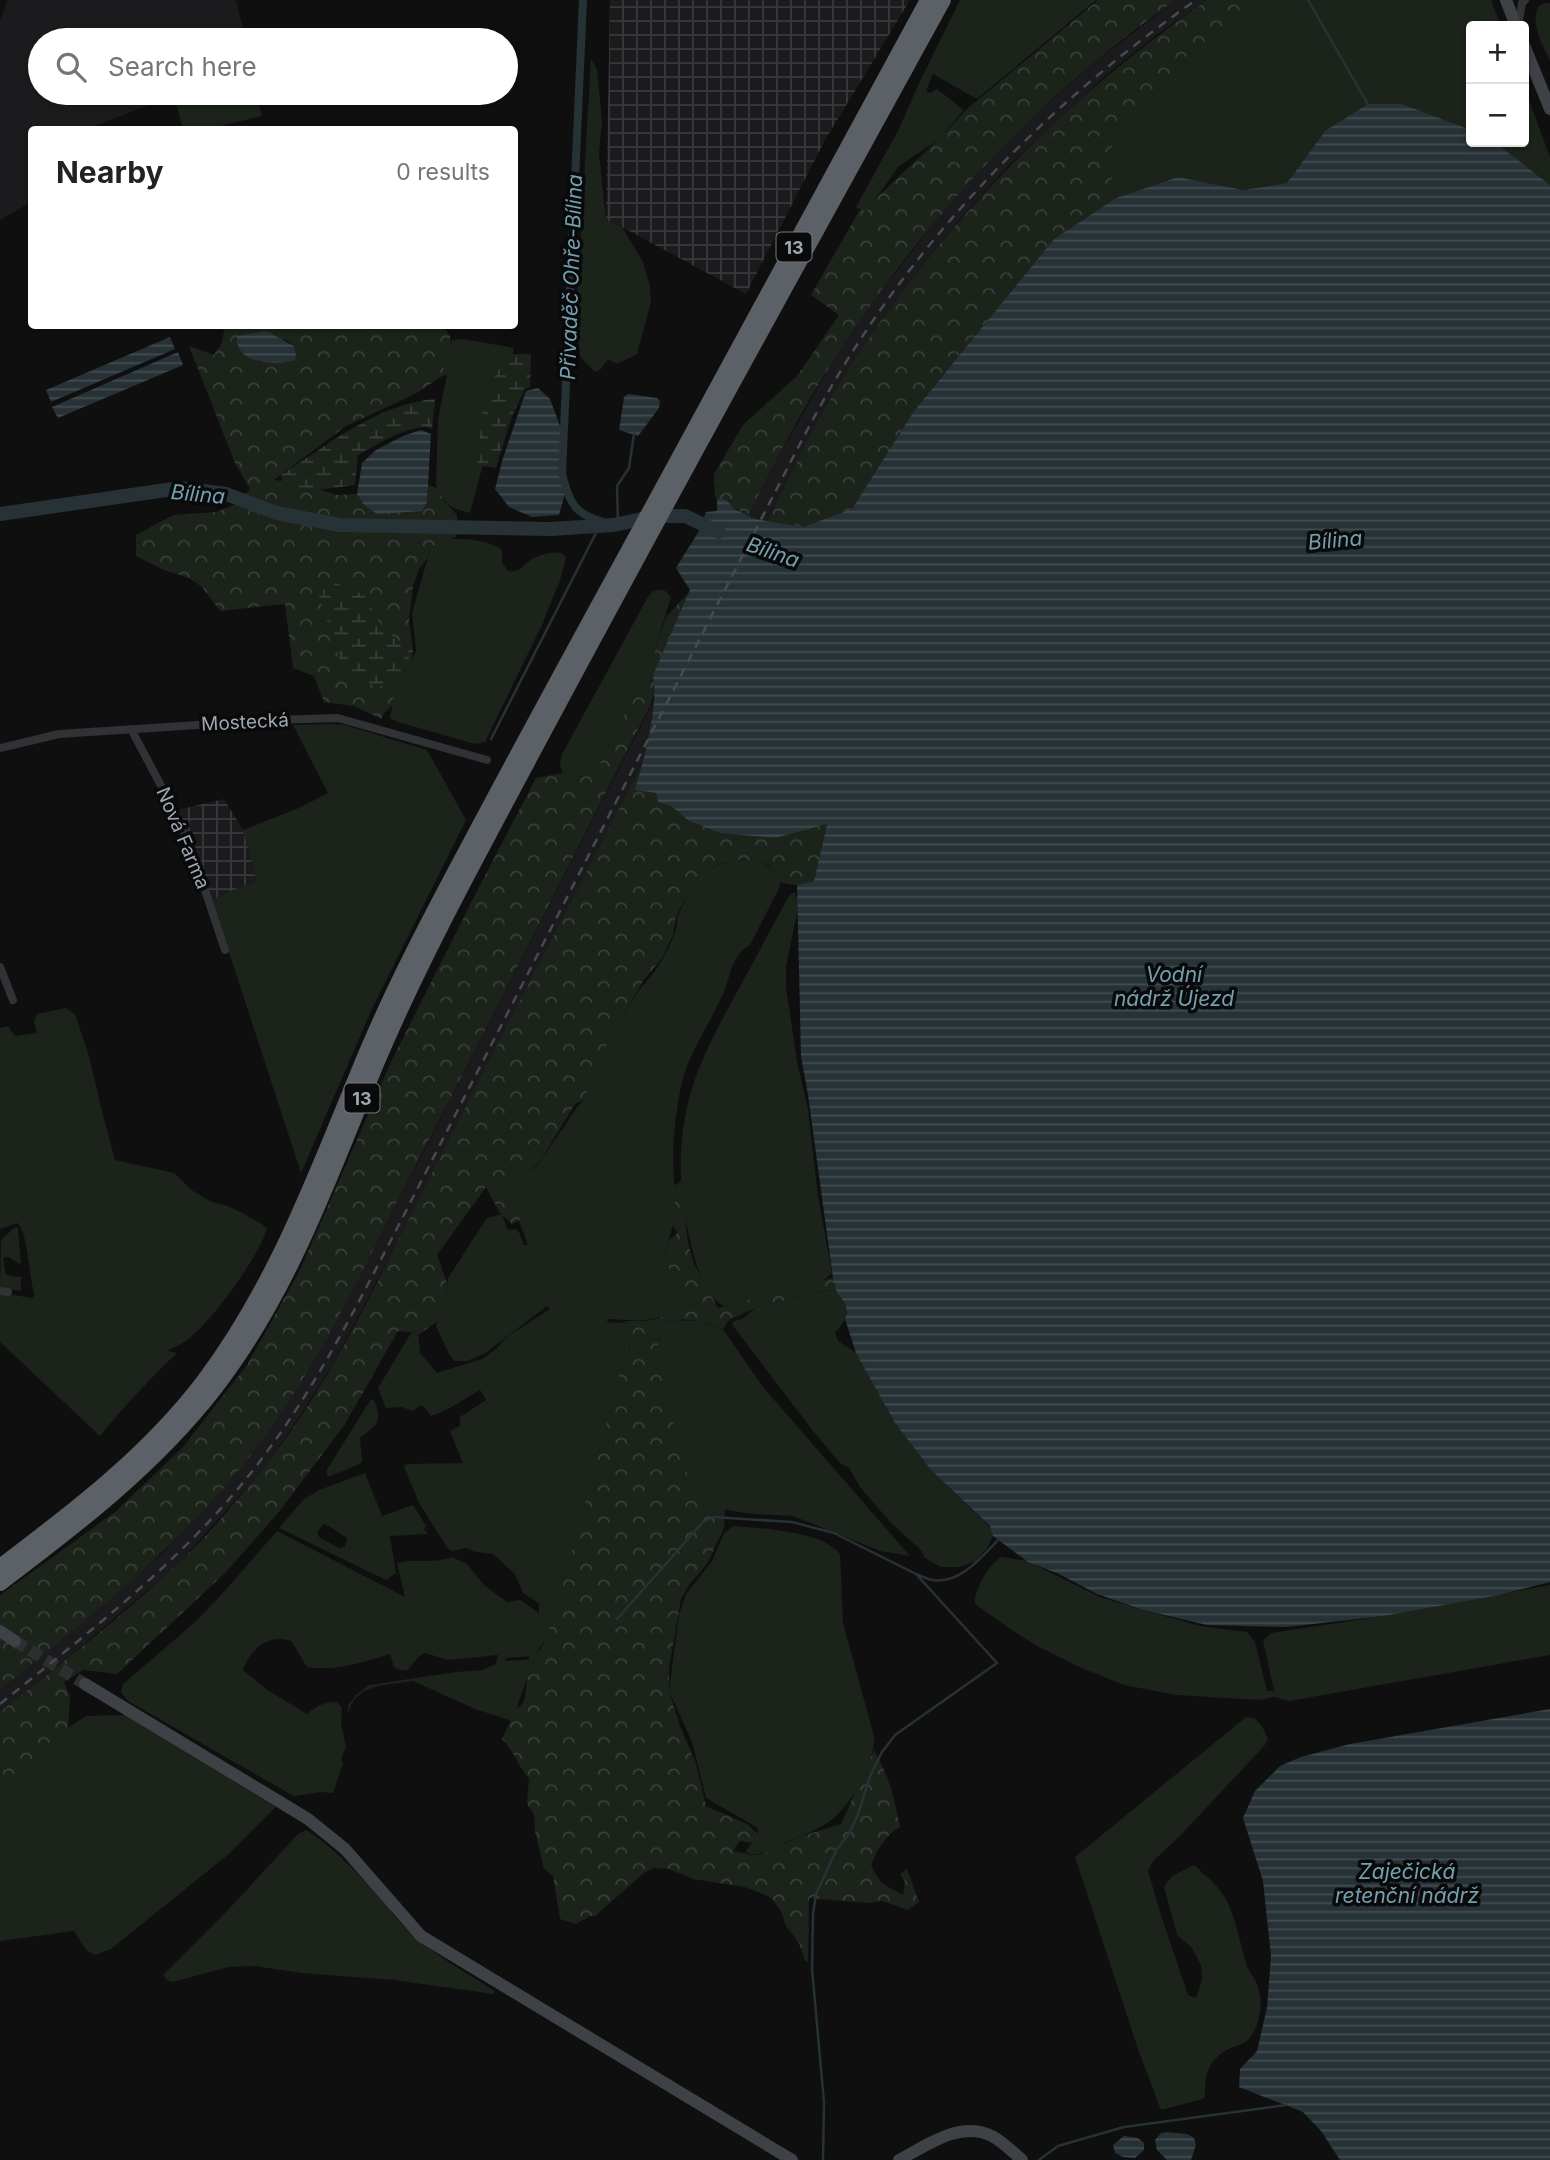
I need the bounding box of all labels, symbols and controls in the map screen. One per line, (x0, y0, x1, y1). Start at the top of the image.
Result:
map controls (1466, 21, 1529, 147)
button: + (1466, 21, 1529, 84)
search box (28, 28, 518, 105)
icon: search (52, 48, 90, 86)
text: Search here (108, 51, 257, 82)
button: − (1466, 84, 1529, 147)
text: Nearby (56, 154, 164, 190)
text: 0 results (396, 158, 490, 186)
water label: Přivaděč Ohře-Bílina (555, 173, 587, 380)
road number: 13 (776, 232, 812, 262)
water label: Bílina (170, 479, 226, 509)
water label: Bílina (1307, 525, 1363, 555)
water label: Bílina (743, 531, 803, 573)
street label: Mostecká (201, 708, 289, 736)
street label: Nová Farma (151, 784, 215, 892)
water label: Vodní nádrž Újezd (1114, 962, 1234, 1011)
road number: 13 (344, 1084, 380, 1112)
water label: Zaječická retenční nádrž (1335, 1859, 1479, 1908)

